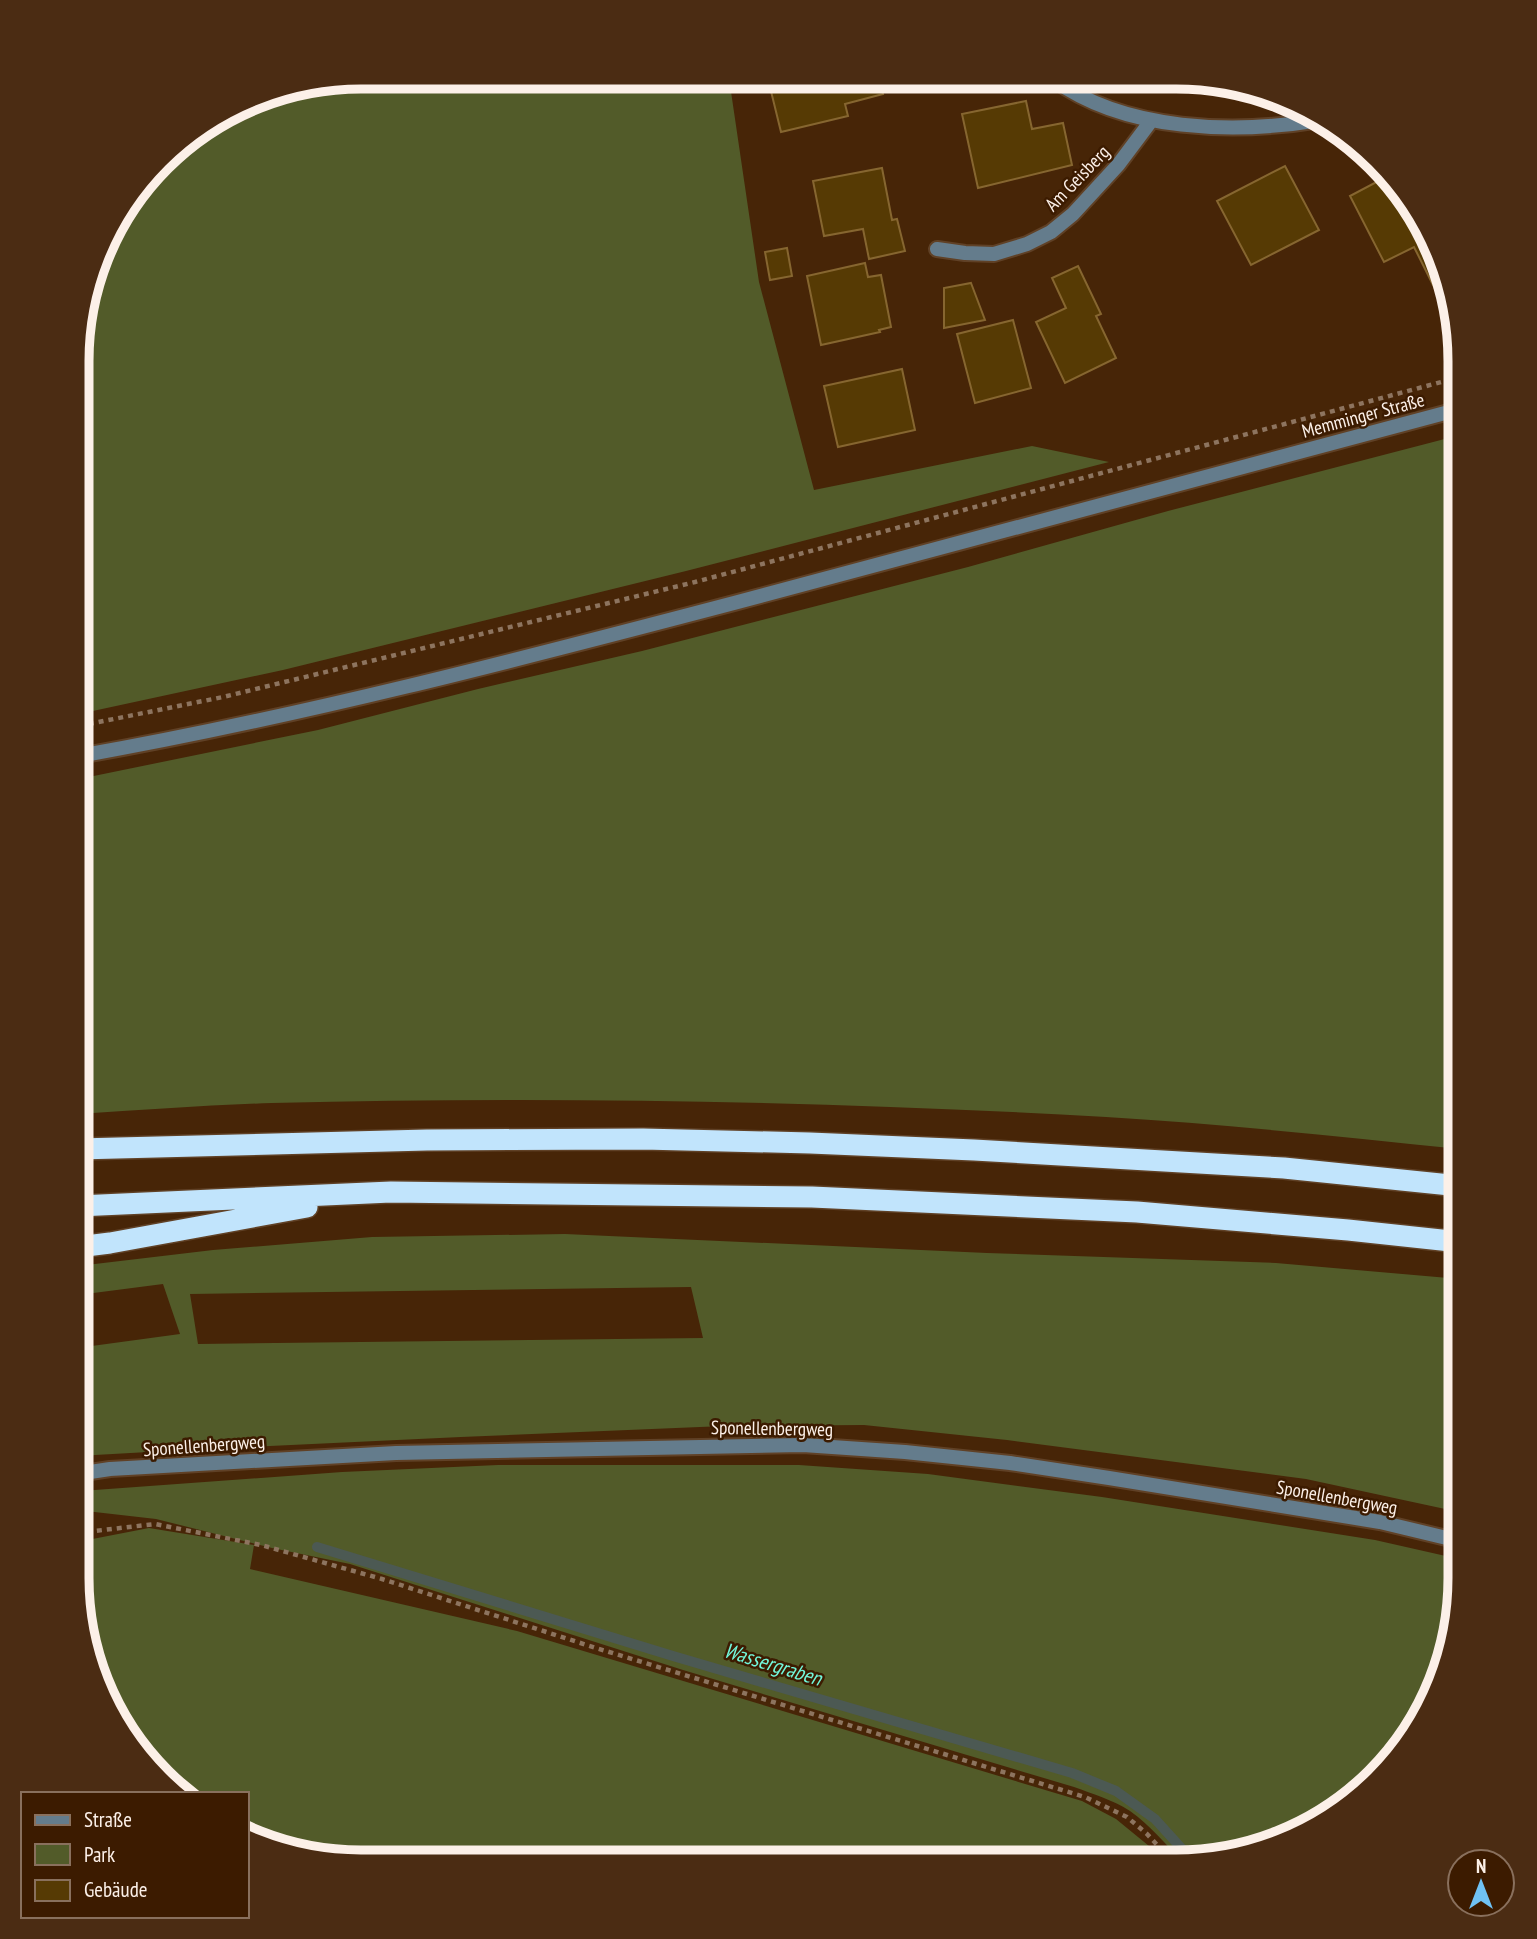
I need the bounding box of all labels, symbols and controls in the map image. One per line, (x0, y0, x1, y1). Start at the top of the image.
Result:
street label: Am Geisberg (1040, 140, 1114, 216)
street label: Memminger Straße (1299, 387, 1427, 443)
street label: Sponellenbergweg (711, 1415, 833, 1441)
street label: Sponellenbergweg (142, 1429, 266, 1461)
street label: Sponellenbergweg (1275, 1475, 1399, 1519)
water label: Wassergraben (721, 1636, 827, 1692)
legend (21, 1792, 248, 1918)
text: Straße (84, 1806, 132, 1833)
text: Park (84, 1841, 115, 1868)
north arrow (1446, 1848, 1516, 1918)
text: N (1476, 1854, 1486, 1878)
text: Gebäude (84, 1876, 147, 1903)

